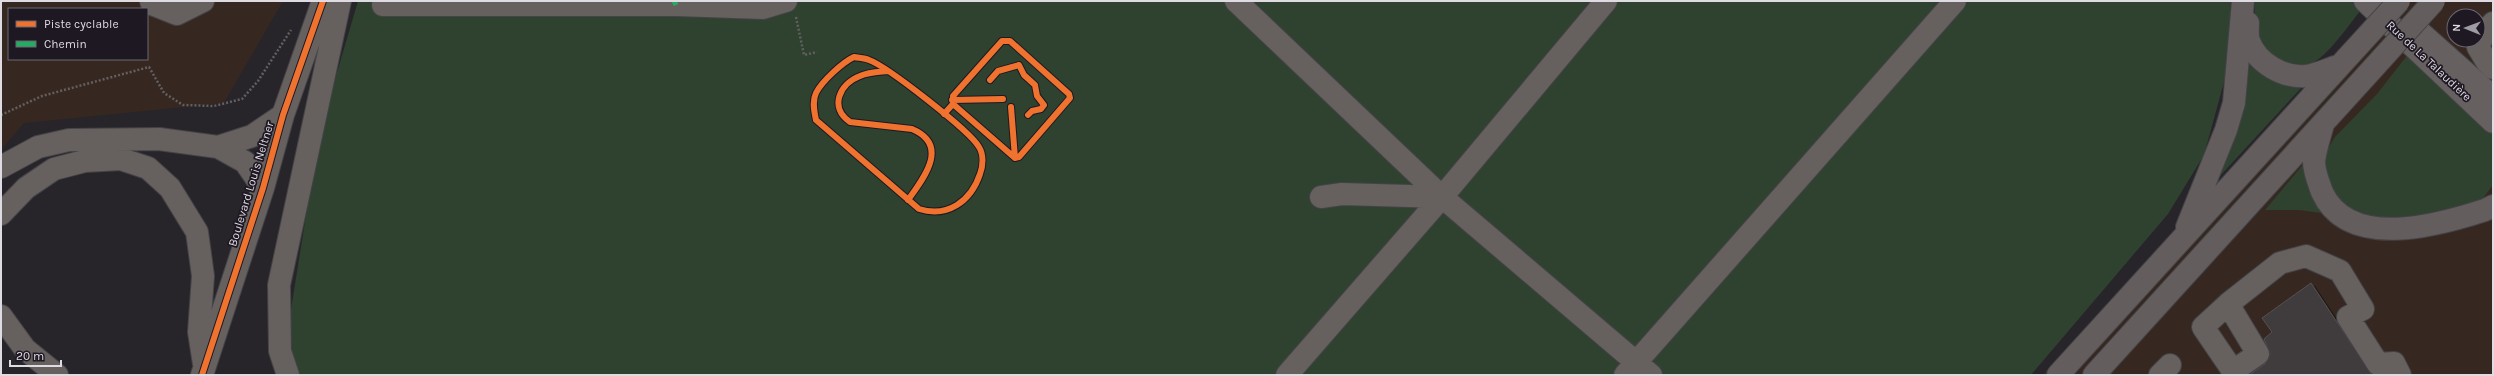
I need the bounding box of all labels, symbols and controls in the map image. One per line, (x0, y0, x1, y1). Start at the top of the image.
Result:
legend (8, 8, 148, 60)
north arrow (2446, 8, 2486, 48)
text: Piste cyclable (44, 17, 119, 31)
street label: Rue de La Talaudière (2384, 18, 2474, 104)
text: N (2450, 24, 2463, 32)
text: Chemin (44, 37, 87, 51)
street label: Boulevard Louis Neltner (225, 119, 277, 248)
scale bar (10, 342, 61, 368)
text: 20 m (16, 349, 44, 363)

